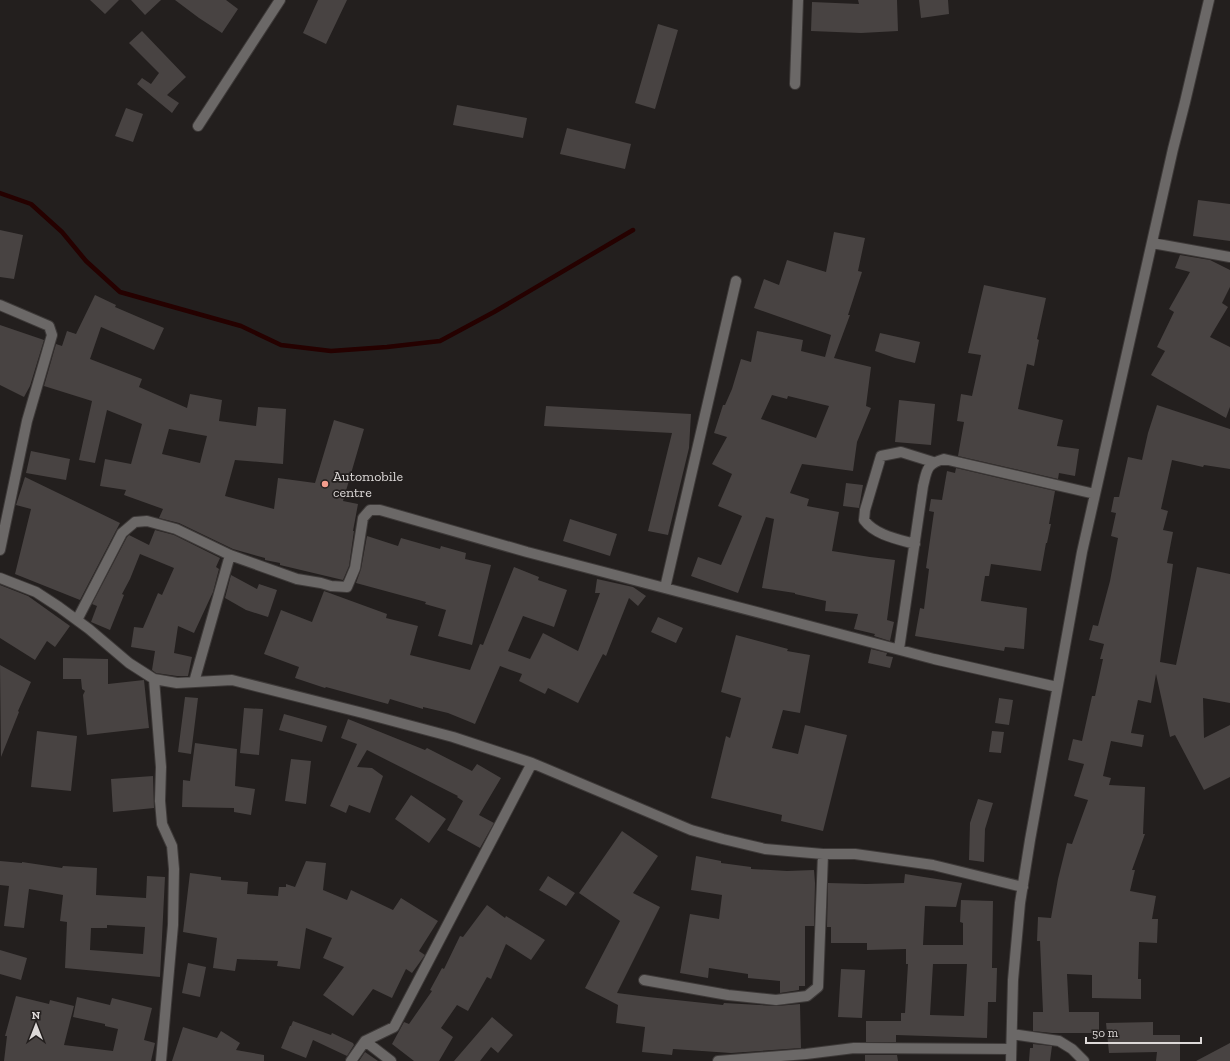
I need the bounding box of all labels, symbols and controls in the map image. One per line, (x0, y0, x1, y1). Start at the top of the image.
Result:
place label: Automobile centre (333, 468, 403, 501)
marker: Automobile centre (320, 479, 330, 489)
north arrow (16, 1005, 56, 1045)
text: N (32, 1009, 41, 1022)
scale bar (1086, 1019, 1201, 1045)
text: 50 m (1092, 1026, 1119, 1040)

